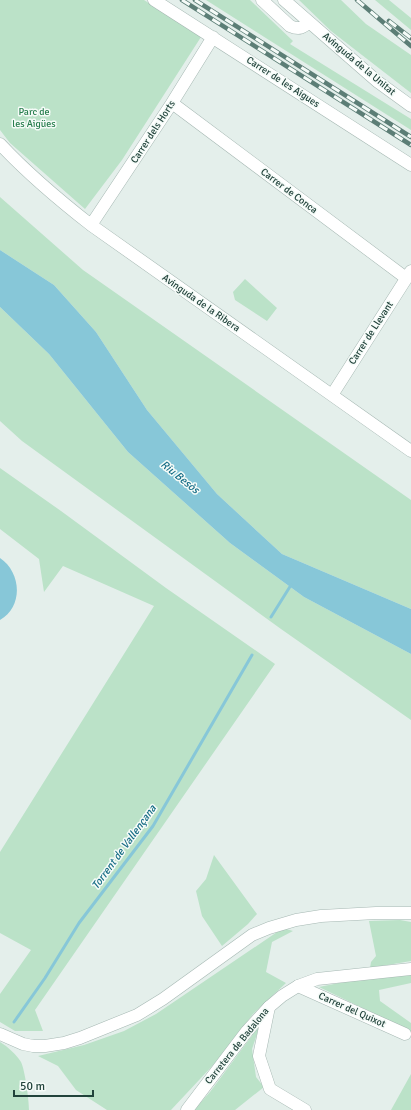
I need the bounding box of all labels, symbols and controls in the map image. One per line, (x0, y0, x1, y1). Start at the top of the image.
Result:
street label: Avinguda de la Unitat (320, 30, 398, 98)
street label: Carrer de les Aigues (244, 54, 322, 111)
street label: Carrer dels Horts (128, 98, 178, 166)
park label: Parc de les Aigües (12, 106, 56, 130)
street label: Carrer de Conca (258, 166, 320, 216)
street label: Avinguda de la Ribera (160, 272, 242, 334)
street label: Carrer de Llevant (346, 299, 396, 367)
water label: Riu Besòs (158, 458, 203, 497)
water label: Torrent de Vallençana (89, 802, 159, 892)
street label: Carrer del Quixot (317, 990, 388, 1030)
street label: Carretera de Badalona (202, 1005, 272, 1087)
scale bar (14, 1072, 93, 1098)
text: 50 m (20, 1079, 45, 1094)

